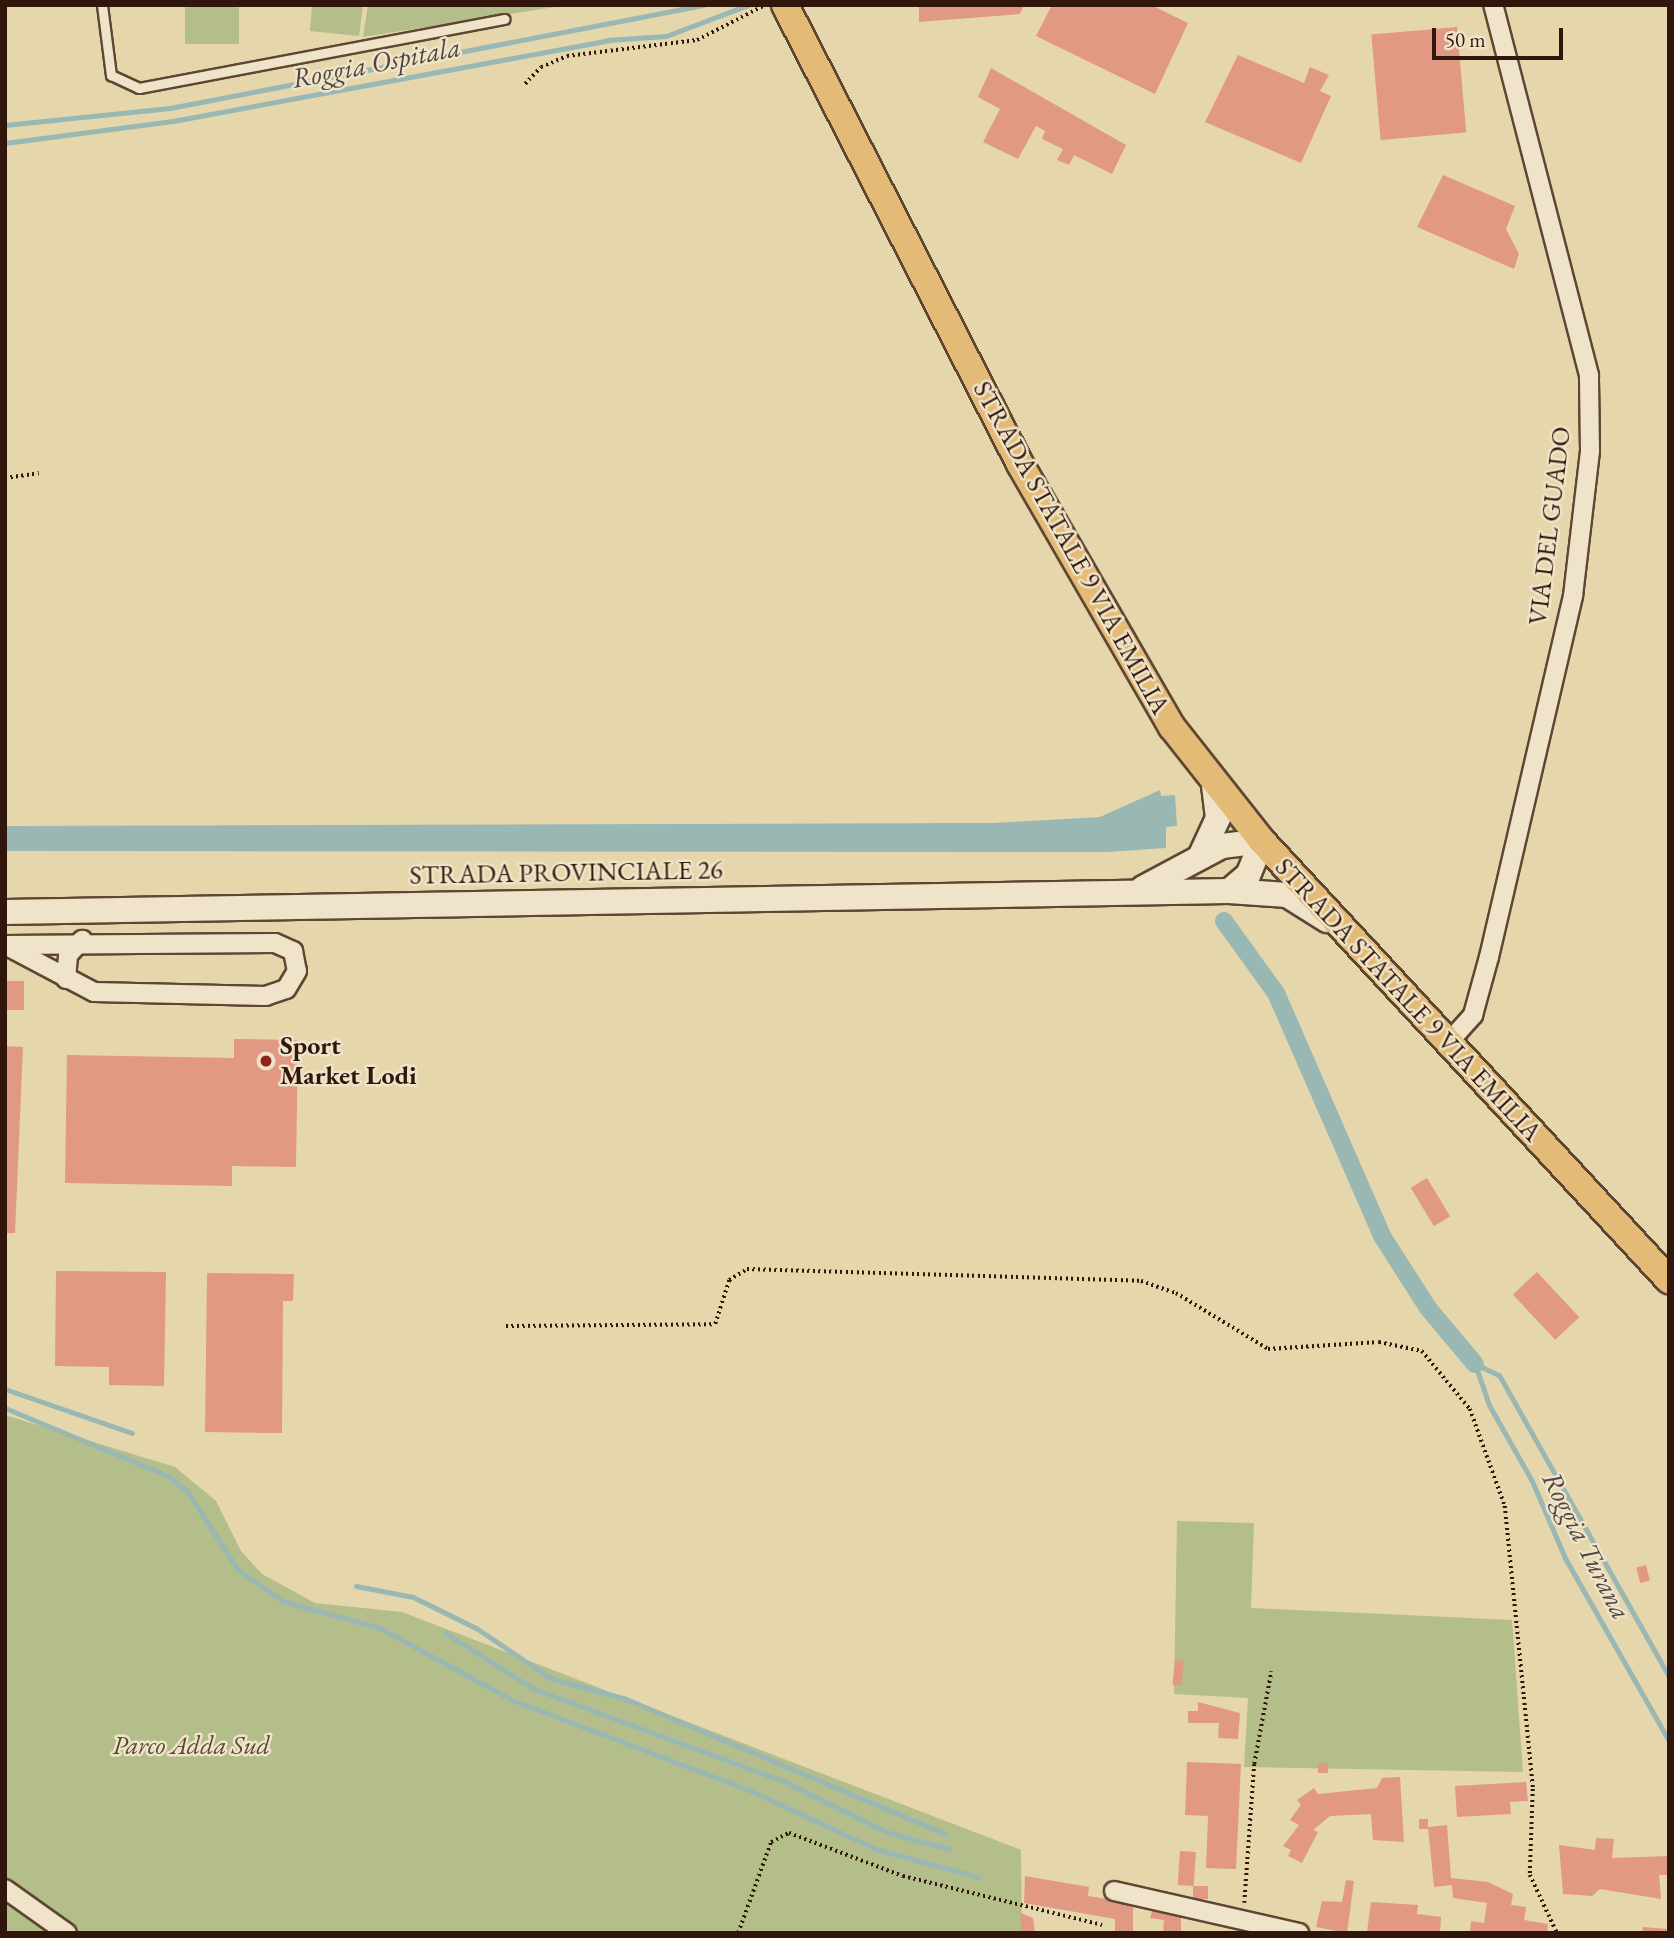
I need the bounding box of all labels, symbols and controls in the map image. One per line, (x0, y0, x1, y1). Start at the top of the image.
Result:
scale bar (1436, 14, 1567, 58)
text: 50 m (1445, 26, 1486, 53)
water label: Roggia Ospitala (289, 29, 463, 95)
street label: STRADA STATALE 9 VIA EMILIA (966, 376, 1176, 720)
street label: VIA DEL GUADO (1522, 425, 1578, 627)
street label: STRADA STATALE 9 VIA EMILIA (1268, 852, 1548, 1148)
street label: STRADA PROVINCIALE 26 (409, 855, 723, 891)
place label: Sport Market Lodi (280, 1030, 417, 1092)
marker: Sport Market Lodi (258, 1053, 274, 1069)
water label: Roggia Turana (1535, 1465, 1639, 1625)
park label: Parco Adda Sud (112, 1730, 270, 1762)

